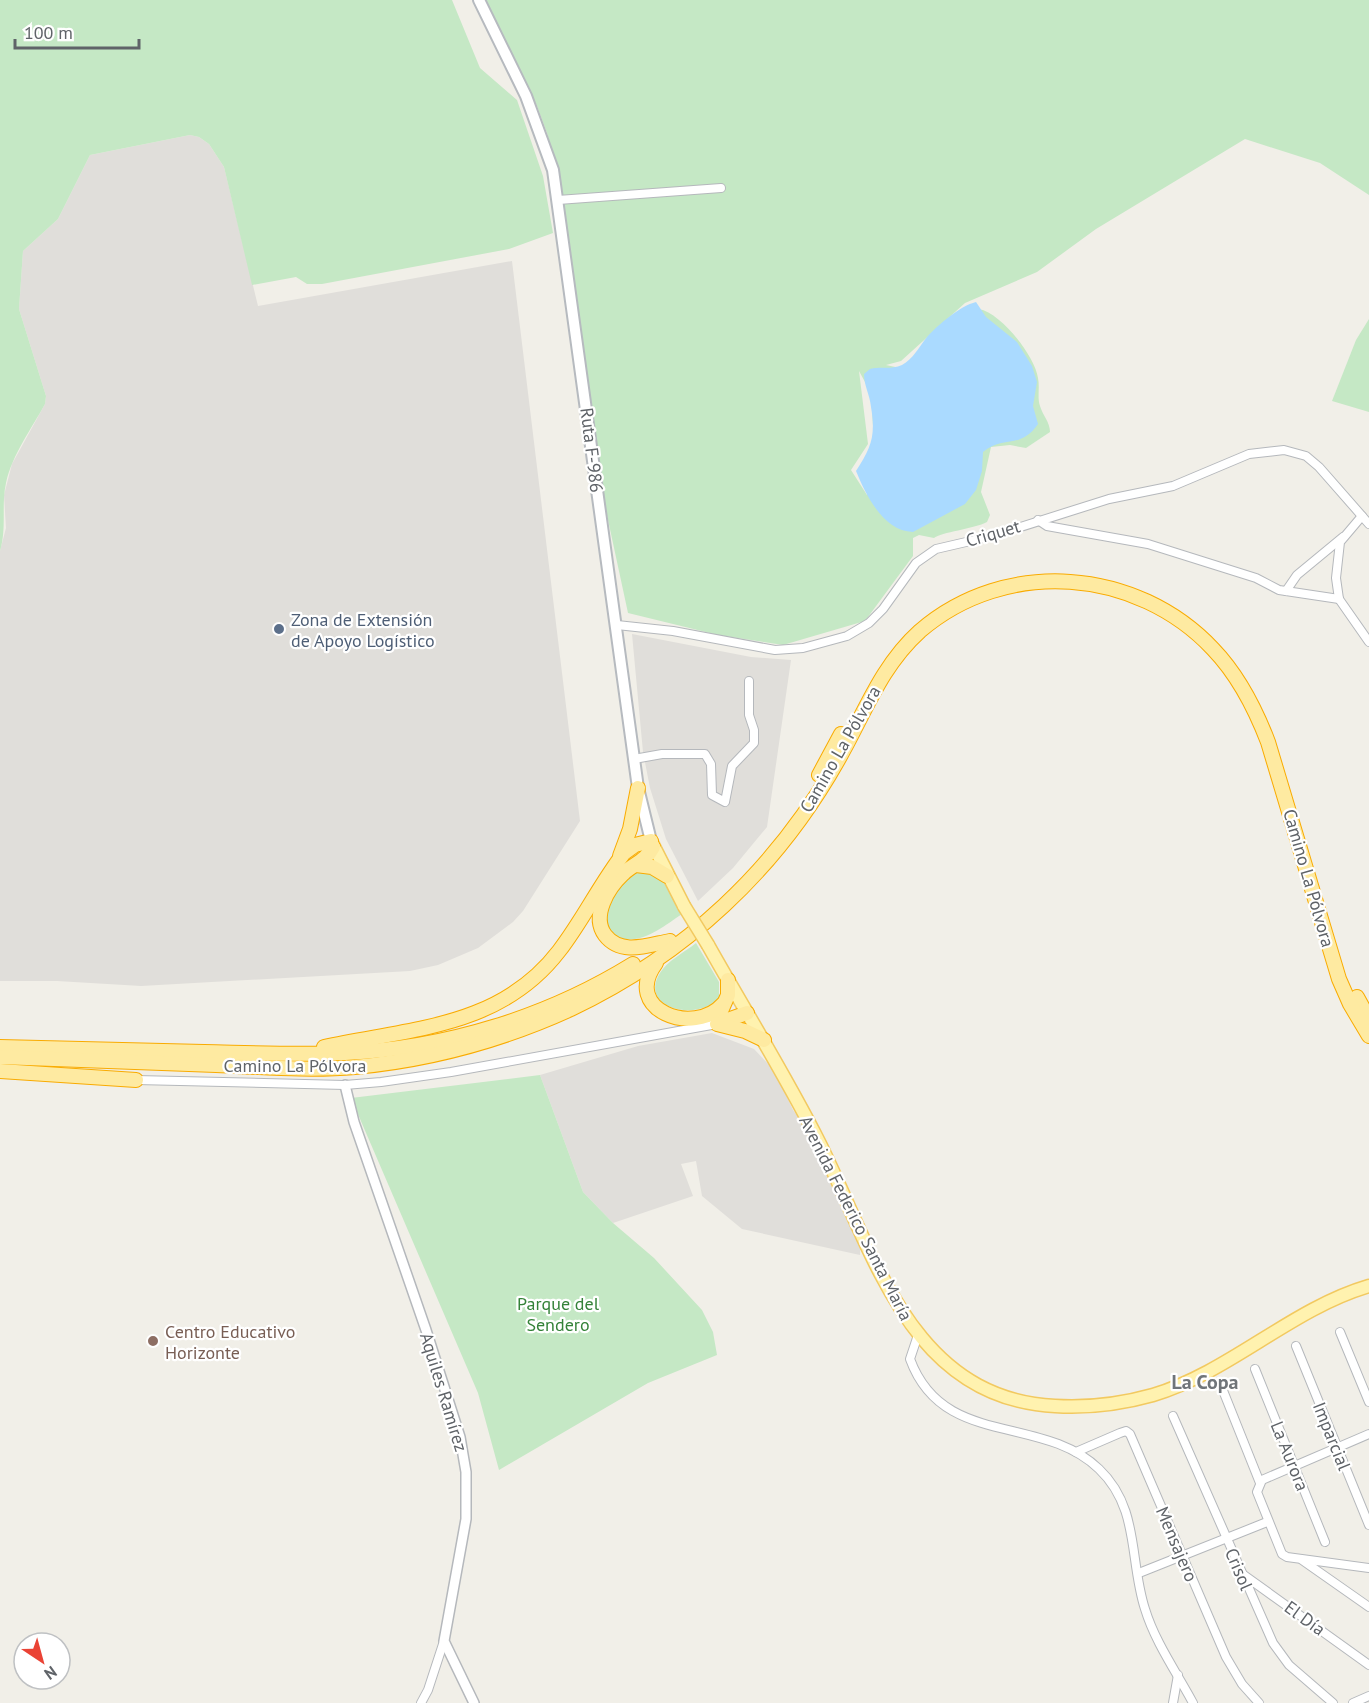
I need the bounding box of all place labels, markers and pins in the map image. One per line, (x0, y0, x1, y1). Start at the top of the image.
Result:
place label: Zona de Extensión de Apoyo Logístico (291, 608, 435, 652)
marker: Zona de Extensión de Apoyo Logístico (272, 622, 286, 636)
place label: Centro Educativo Horizonte (165, 1320, 295, 1364)
marker: Centro Educativo Horizonte (146, 1334, 160, 1348)

